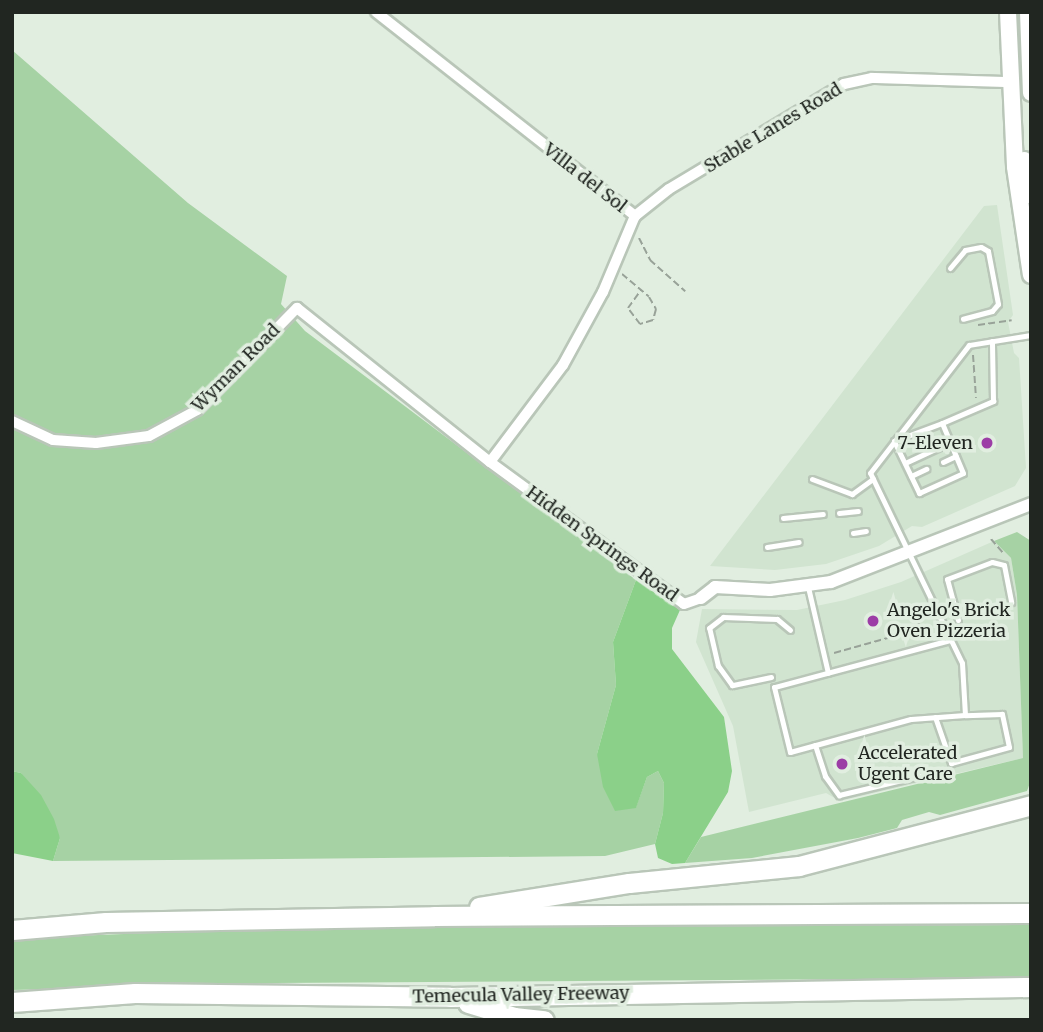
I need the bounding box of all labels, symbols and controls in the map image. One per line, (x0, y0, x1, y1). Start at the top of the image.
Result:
street label: Stable Lanes Road (700, 78, 846, 178)
street label: Villa del Sol (539, 139, 631, 217)
street label: Wyman Road (188, 320, 284, 416)
place label: 7-Eleven (897, 432, 973, 454)
marker: 7-Eleven (979, 435, 995, 451)
street label: Hidden Springs Road (522, 482, 682, 606)
place label: Angelo's Brick Oven Pizzeria (887, 600, 1010, 642)
marker: Angelo's Brick Oven Pizzeria (865, 613, 881, 629)
place label: Accelerated Ugent Care (858, 743, 957, 786)
marker: Accelerated Ugent Care (832, 754, 852, 774)
street label: Temecula Valley Freeway (412, 982, 630, 1008)

